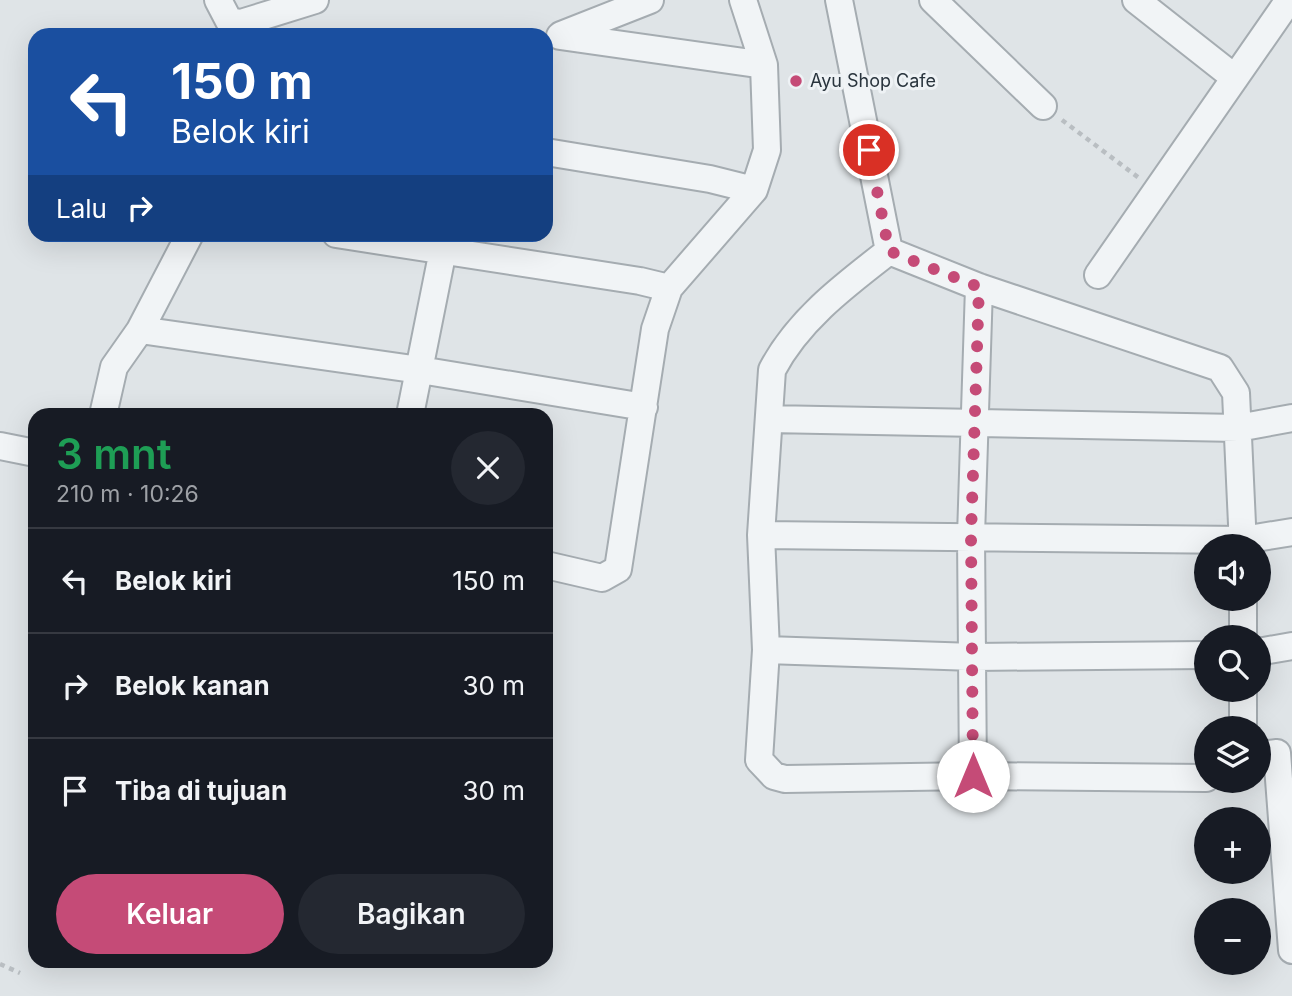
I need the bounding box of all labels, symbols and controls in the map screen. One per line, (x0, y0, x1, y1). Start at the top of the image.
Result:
text: 150 m (171, 52, 313, 111)
icon: left (56, 56, 147, 147)
place label: Ayu Shop Cafe (810, 70, 936, 91)
marker: Ayu Shop Cafe (788, 73, 804, 89)
text: Belok kiri (171, 112, 310, 151)
pin (839, 120, 899, 180)
icon: arrive (850, 131, 888, 169)
icon: right (121, 189, 159, 227)
text: Lalu (56, 193, 107, 224)
text: 3 mnt (56, 428, 172, 479)
button: close (451, 431, 525, 505)
text: 210 m · 10:26 (56, 480, 199, 508)
map controls (1194, 534, 1271, 975)
button: sound (1194, 534, 1271, 611)
icon: left (56, 562, 94, 600)
text: Belok kiri (115, 565, 232, 596)
text: 150 m (452, 565, 525, 596)
button: search (1194, 625, 1271, 702)
icon: right (56, 667, 94, 705)
text: Belok kanan (115, 670, 270, 701)
text: 30 m (462, 670, 525, 701)
button: layers (1194, 716, 1271, 793)
position arrow (936, 739, 1010, 813)
icon: arrive (56, 772, 94, 810)
text: Tiba di tujuan (115, 775, 287, 806)
text: 30 m (462, 775, 525, 806)
button: + (1194, 807, 1271, 884)
button: Keluar (56, 874, 284, 954)
button: Bagikan (298, 874, 525, 954)
button: − (1194, 898, 1271, 975)

